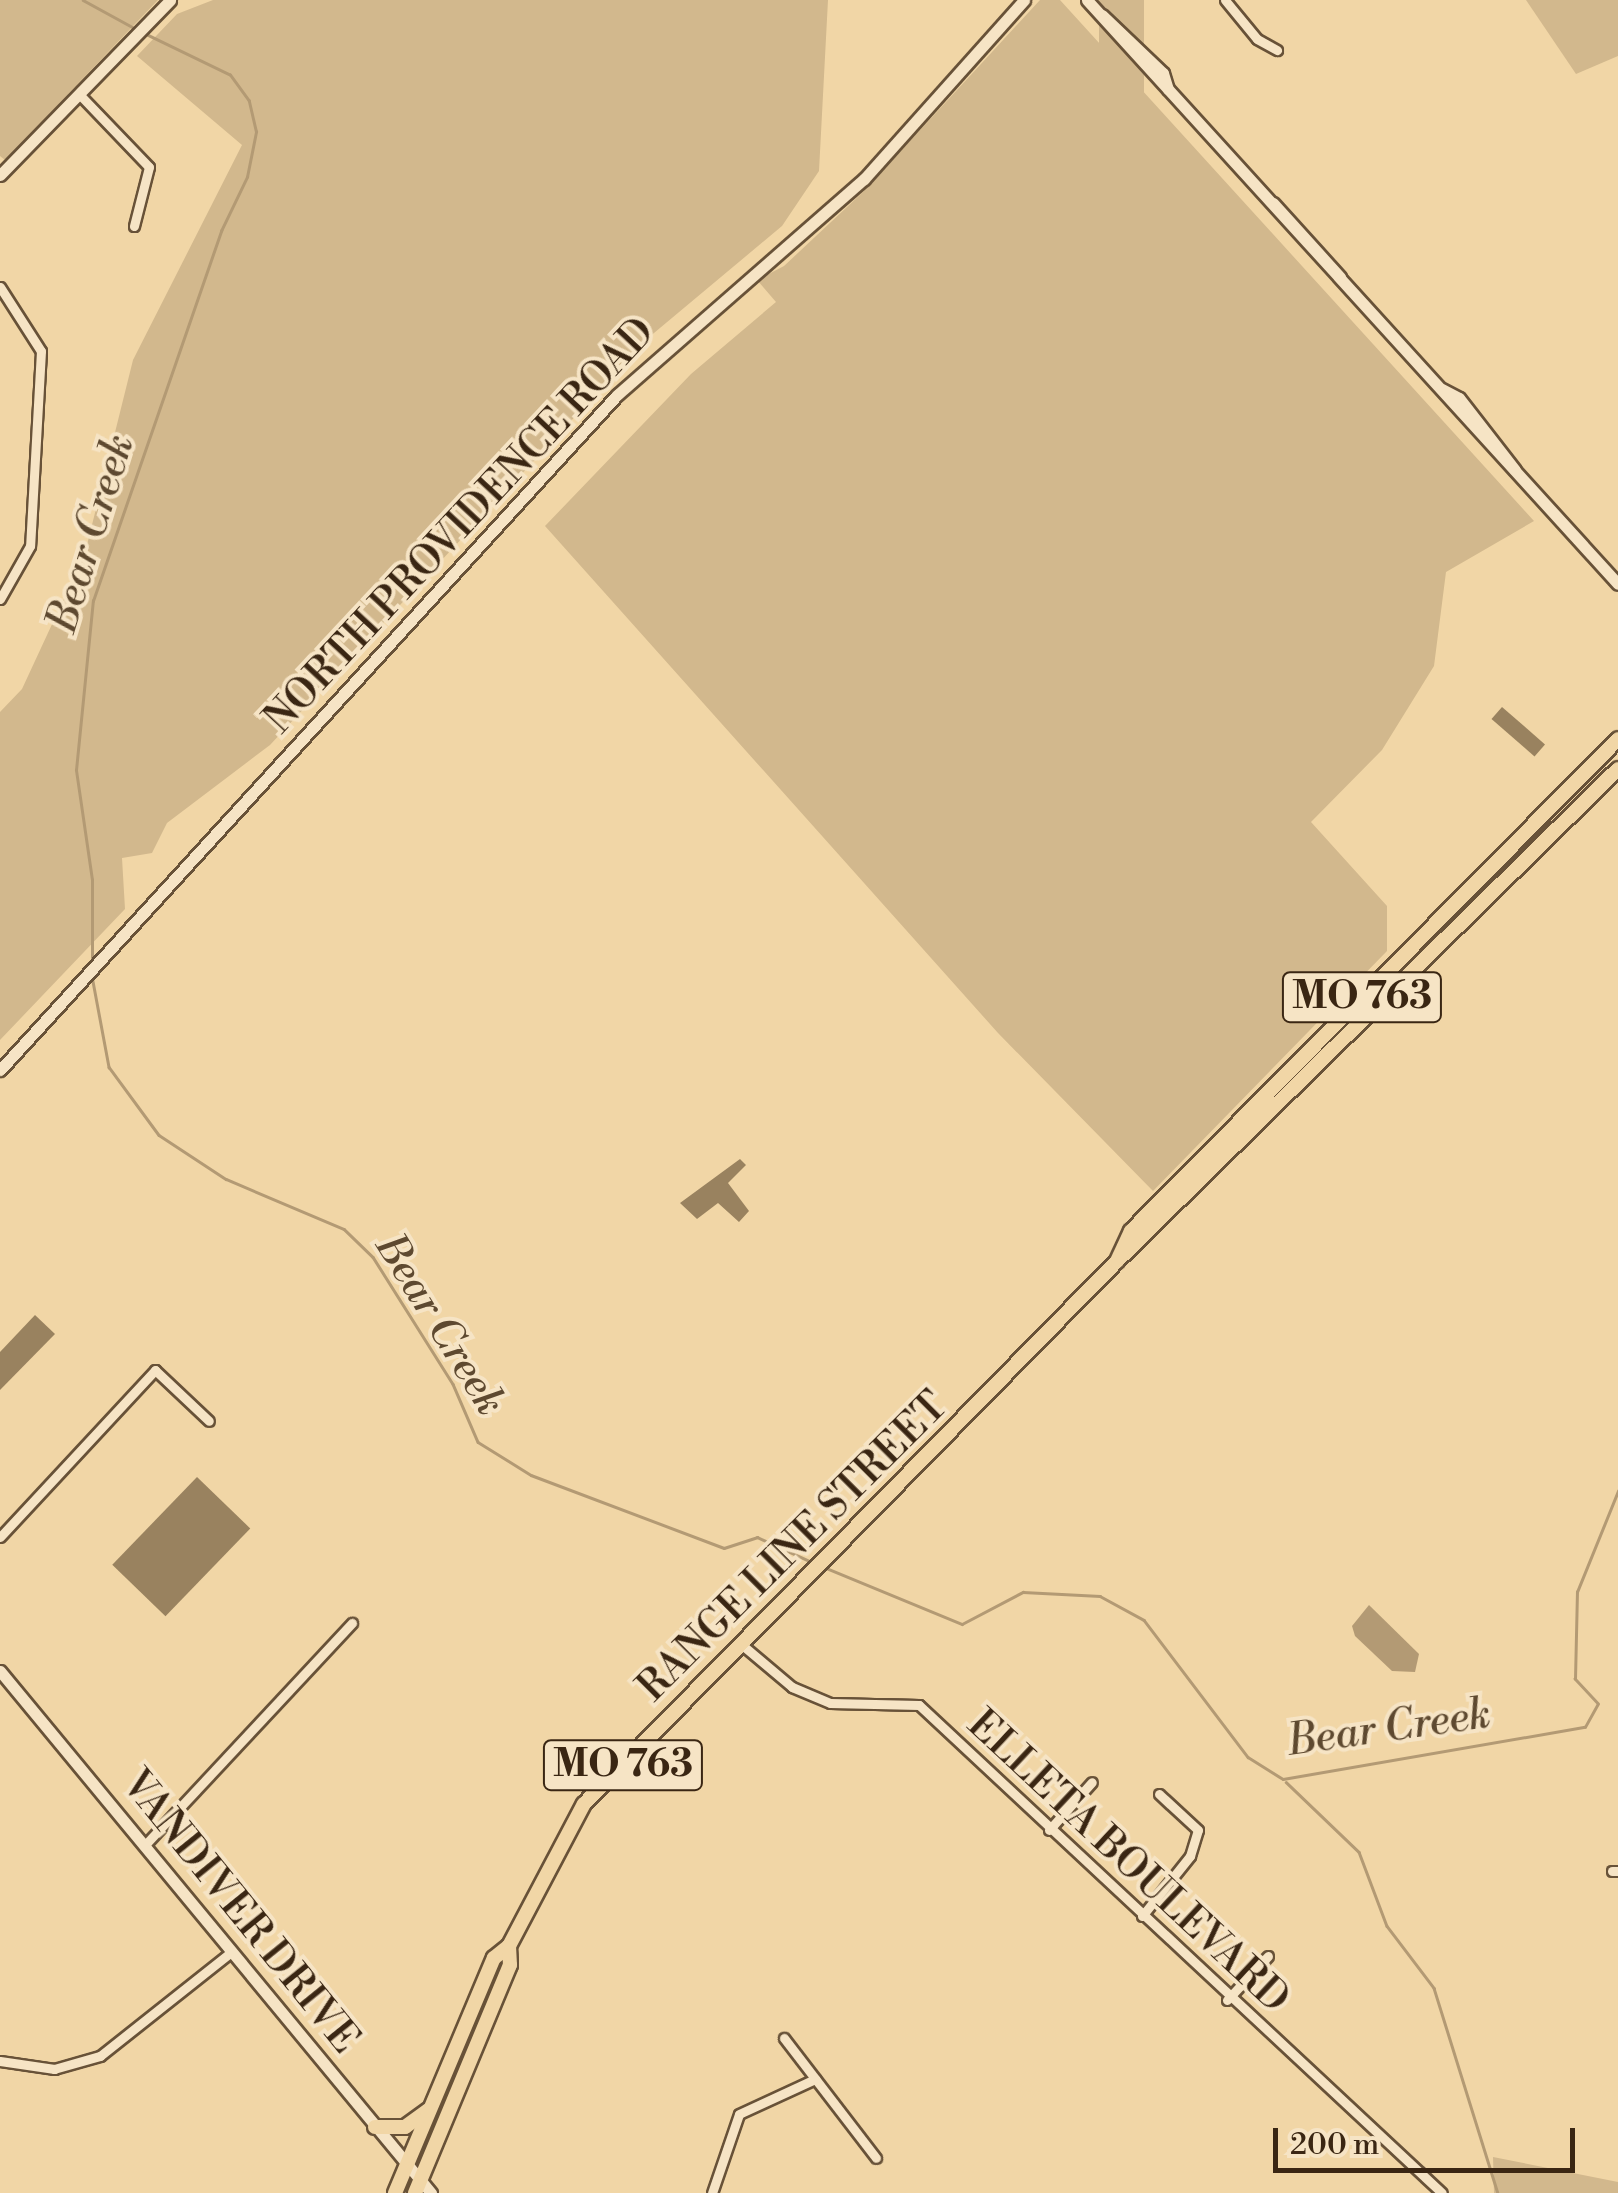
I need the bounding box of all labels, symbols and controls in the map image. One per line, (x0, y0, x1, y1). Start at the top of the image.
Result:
street label: NORTH PROVIDENCE ROAD (255, 309, 665, 743)
water label: Bear Creek (38, 429, 146, 639)
road number: MO 763 (1280, 964, 1444, 1030)
water label: Bear Creek (363, 1225, 515, 1425)
street label: RANGE LINE STREET (628, 1382, 958, 1712)
water label: Bear Creek (1284, 1690, 1494, 1768)
street label: ELLETA BOULEVARD (957, 1701, 1299, 2023)
road number: MO 763 (540, 1732, 706, 1798)
street label: VANDIVER DRIVE (111, 1761, 369, 2063)
scale bar (1278, 2108, 1580, 2170)
text: 200 m (1290, 2126, 1379, 2164)

